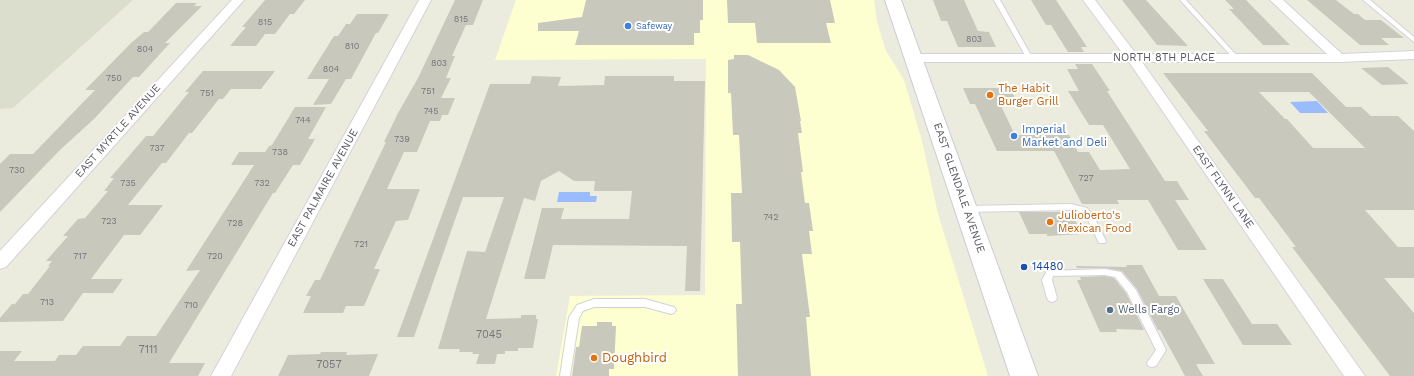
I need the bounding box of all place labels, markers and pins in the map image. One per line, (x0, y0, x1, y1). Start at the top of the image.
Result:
marker: Safeway (623, 21, 633, 31)
place label: Safeway (636, 21, 672, 31)
place label: The Habit Burger Grill (998, 82, 1059, 108)
marker: The Habit Burger Grill (985, 90, 995, 100)
place label: Imperial Market and Deli (1022, 123, 1107, 149)
marker: Imperial Market and Deli (1009, 131, 1019, 141)
place label: Julioberto's Mexican Food (1058, 209, 1131, 235)
marker: Julioberto's Mexican Food (1045, 217, 1055, 227)
place label: 14480 (1032, 260, 1063, 274)
marker: 14480 (1019, 262, 1029, 272)
place label: Wells Fargo (1118, 303, 1180, 317)
marker: Wells Fargo (1105, 305, 1115, 315)
place label: Doughbird (602, 350, 667, 366)
marker: Doughbird (589, 353, 599, 363)

